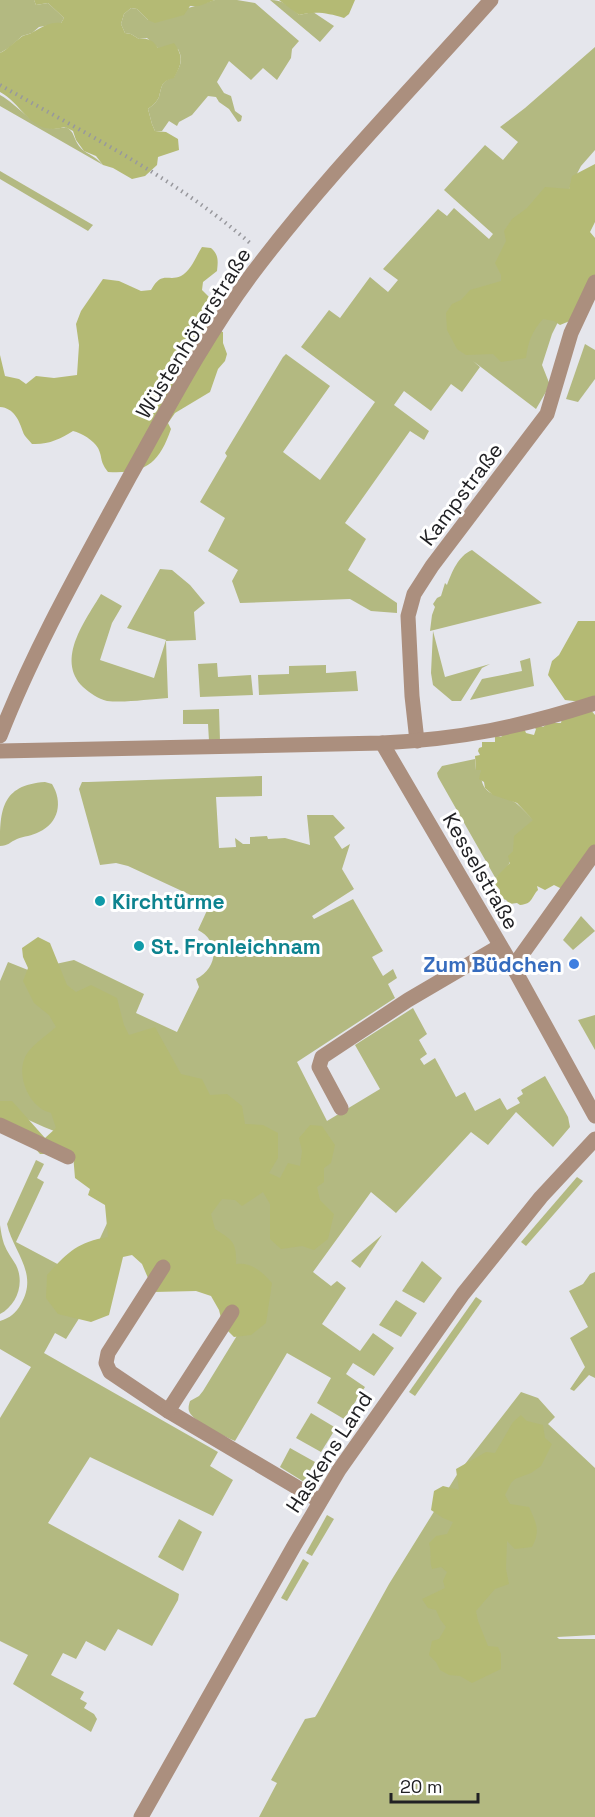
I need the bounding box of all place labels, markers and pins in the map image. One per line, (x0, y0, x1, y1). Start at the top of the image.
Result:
place label: Kirchtürme (112, 888, 225, 915)
marker: Kirchtürme (93, 894, 107, 908)
place label: St. Fronleichnam (151, 933, 321, 960)
marker: St. Fronleichnam (132, 939, 146, 953)
place label: Zum Büdchen (423, 951, 562, 978)
marker: Zum Büdchen (567, 957, 581, 971)

